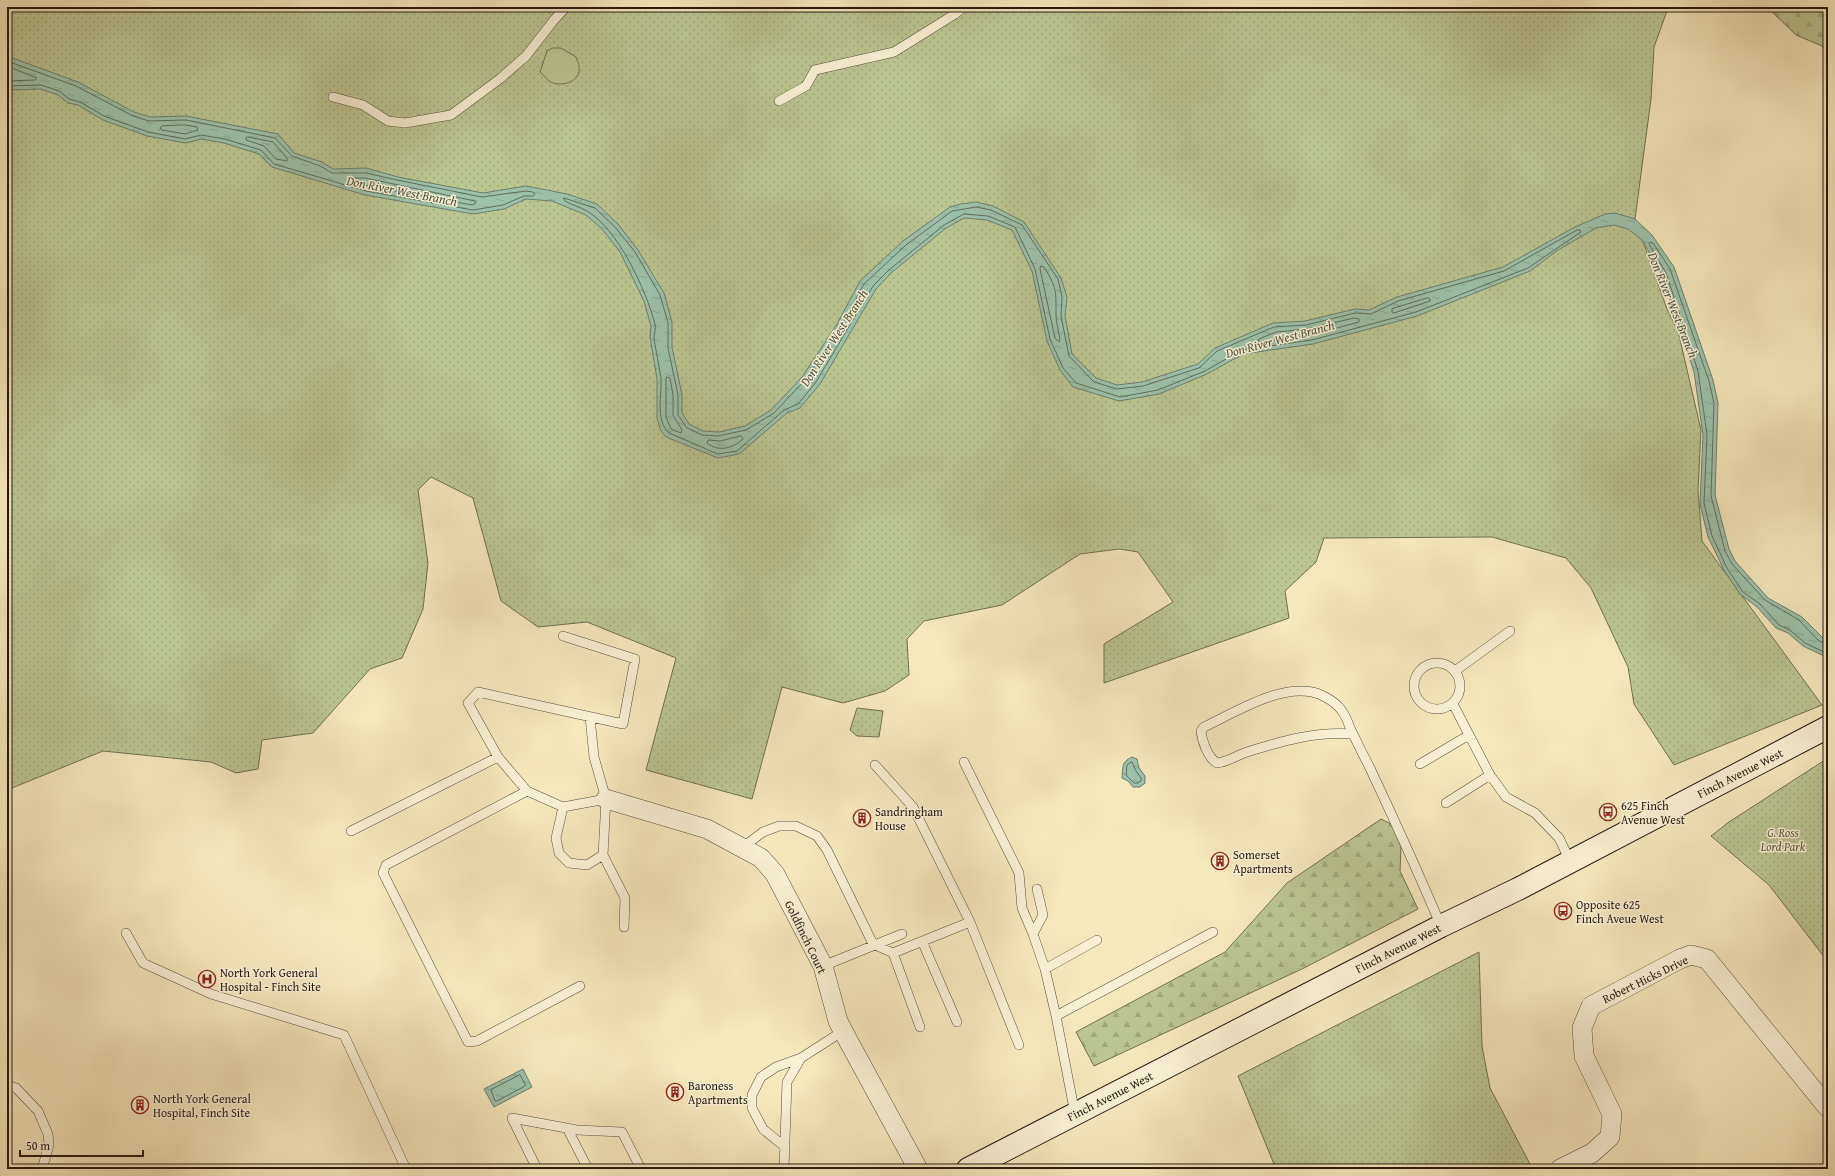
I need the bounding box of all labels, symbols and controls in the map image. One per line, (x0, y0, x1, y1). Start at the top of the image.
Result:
water label: Don River West Branch (344, 171, 459, 211)
water label: Don River West Branch (1643, 248, 1703, 361)
water label: Don River West Branch (795, 285, 873, 391)
water label: Don River West Branch (1222, 315, 1337, 363)
street label: Finch Avenue West (1694, 744, 1787, 802)
place label: 625 Finch Avenue West (1621, 797, 1686, 828)
bus stop icon: 625 Finch Avenue West (1598, 802, 1618, 822)
place label: Sandringham House (875, 803, 943, 834)
building icon: Sandringham House (852, 808, 872, 828)
park label: G. Ross Lord Park (1760, 824, 1806, 855)
place label: Somerset Apartments (1233, 846, 1293, 877)
building icon: Somerset Apartments (1210, 851, 1230, 871)
place label: Opposite 625 Finch Aveue West (1576, 896, 1664, 927)
street label: Goldfinch Court (781, 897, 831, 977)
bus stop icon: Opposite 625 Finch Aveue West (1553, 901, 1573, 921)
street label: Finch Avenue West (1352, 919, 1445, 977)
street label: Robert Hicks Drive (1599, 951, 1691, 1007)
place label: North York General Hospital - Finch Site (220, 964, 321, 995)
hospital icon: North York General Hospital - Finch Site (197, 969, 217, 989)
street label: Finch Avenue West (1064, 1067, 1157, 1125)
place label: Baroness Apartments (688, 1077, 748, 1108)
building icon: Baroness Apartments (665, 1082, 685, 1102)
place label: North York General Hospital, Finch Site (153, 1090, 251, 1121)
building icon: North York General Hospital, Finch Site (130, 1095, 150, 1115)
scale bar (20, 1132, 143, 1158)
text: 50 m (26, 1137, 50, 1154)

